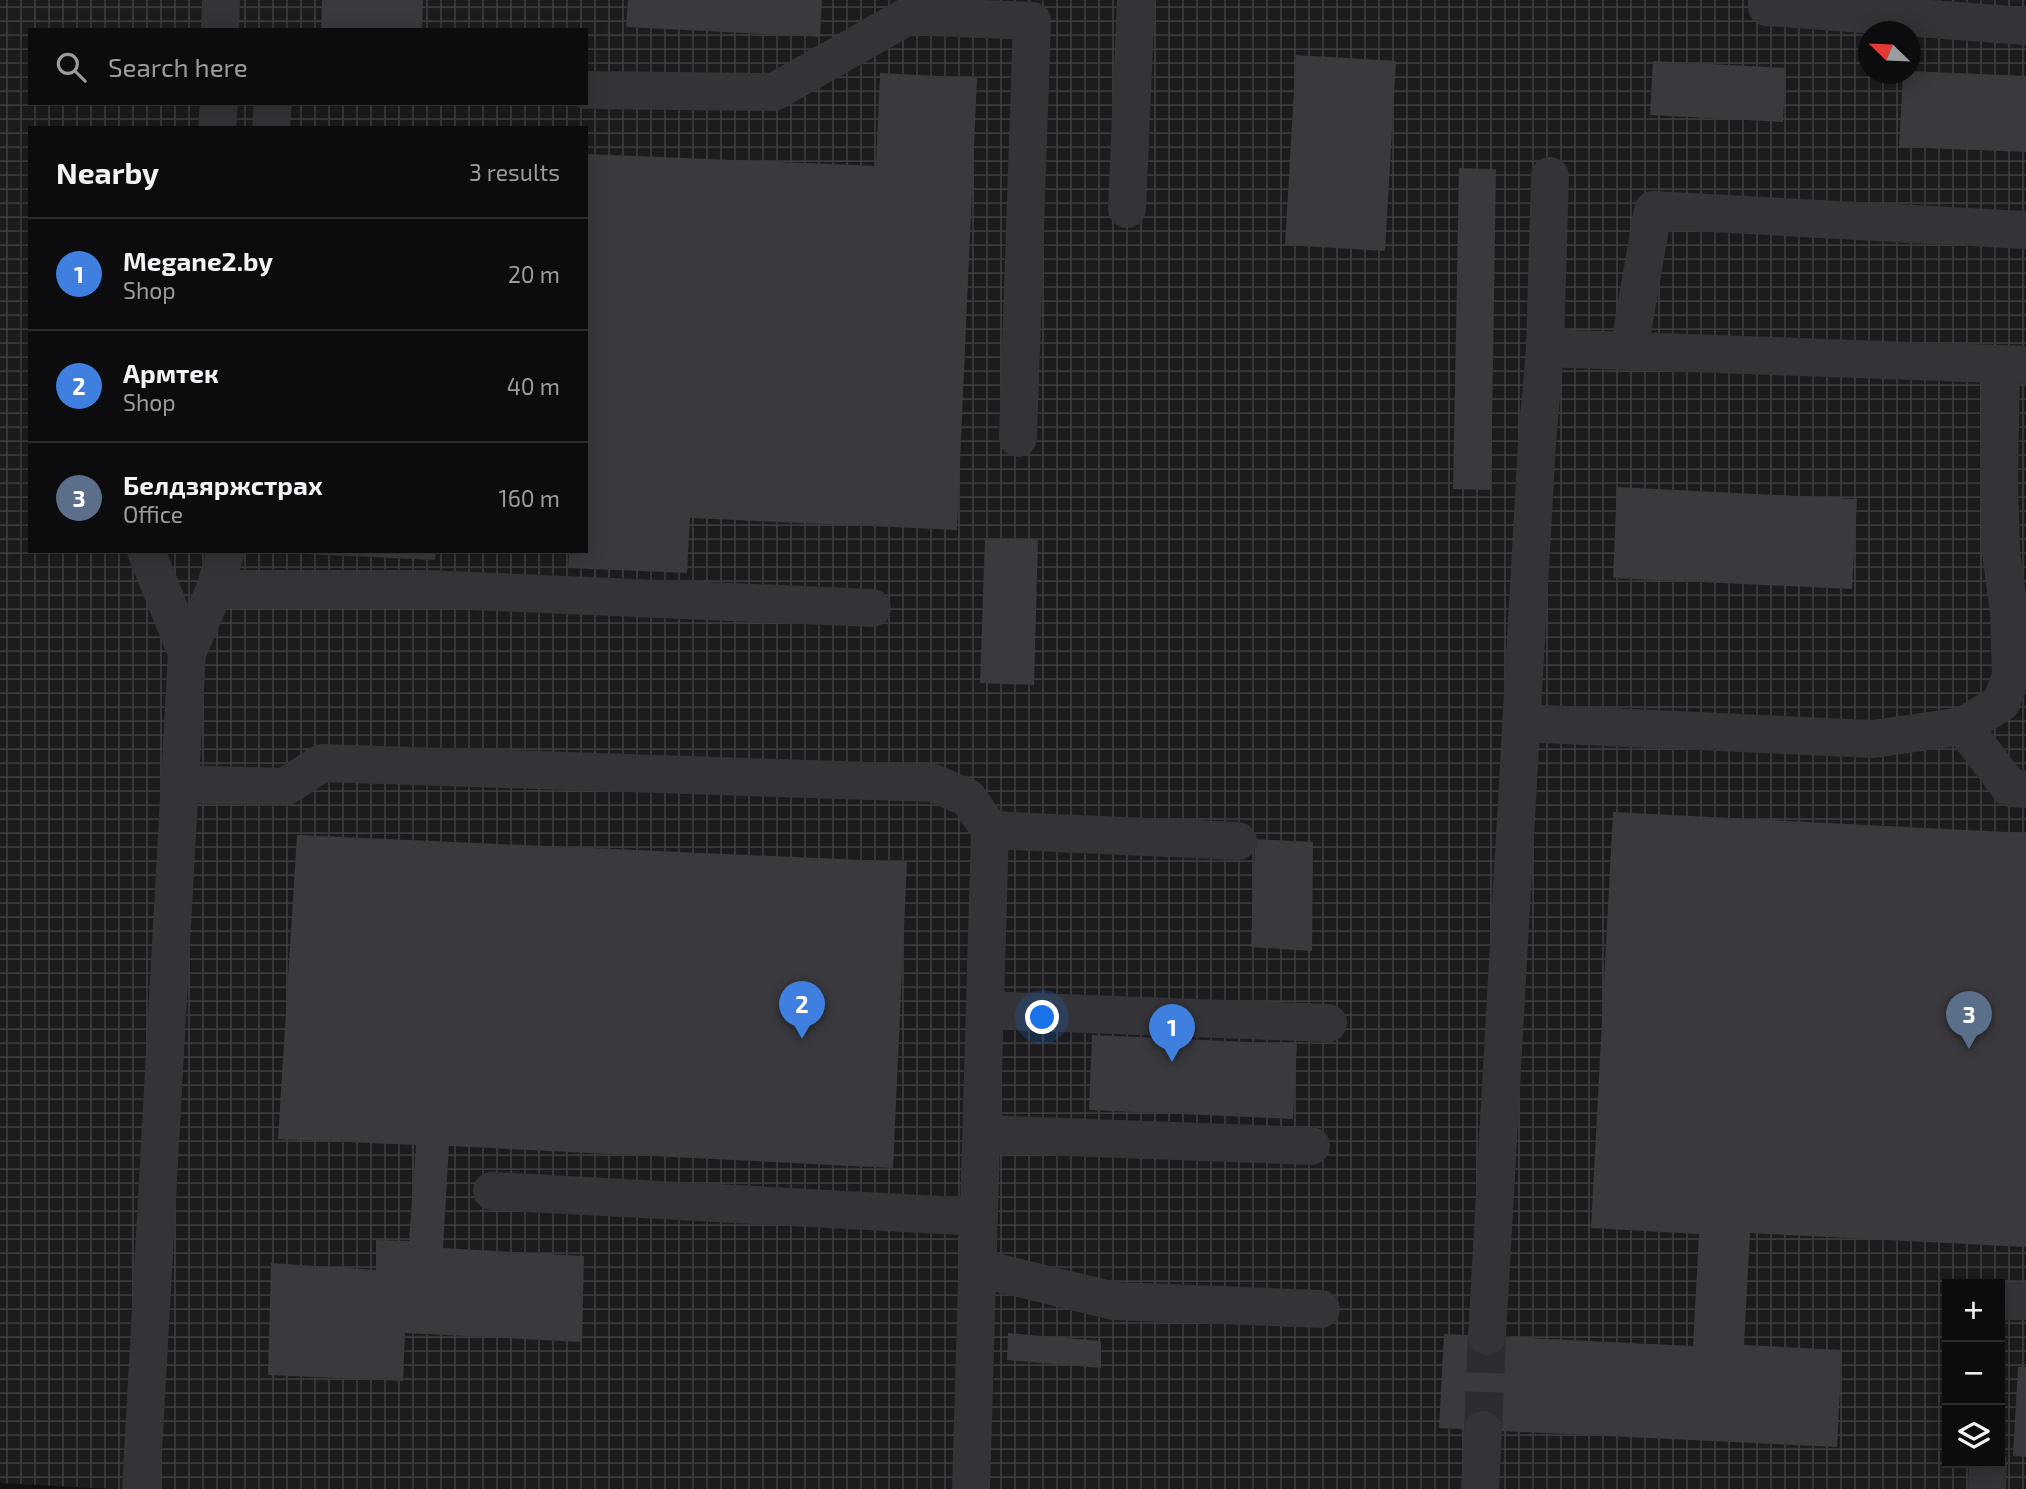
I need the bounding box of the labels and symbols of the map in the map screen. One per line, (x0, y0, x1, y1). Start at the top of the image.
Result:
north arrow (1858, 21, 1921, 84)
pin: 2 (779, 981, 825, 1039)
pin: 3 (1946, 991, 1992, 1049)
your location (1025, 1000, 1059, 1034)
pin: 1 (1149, 1004, 1195, 1062)

